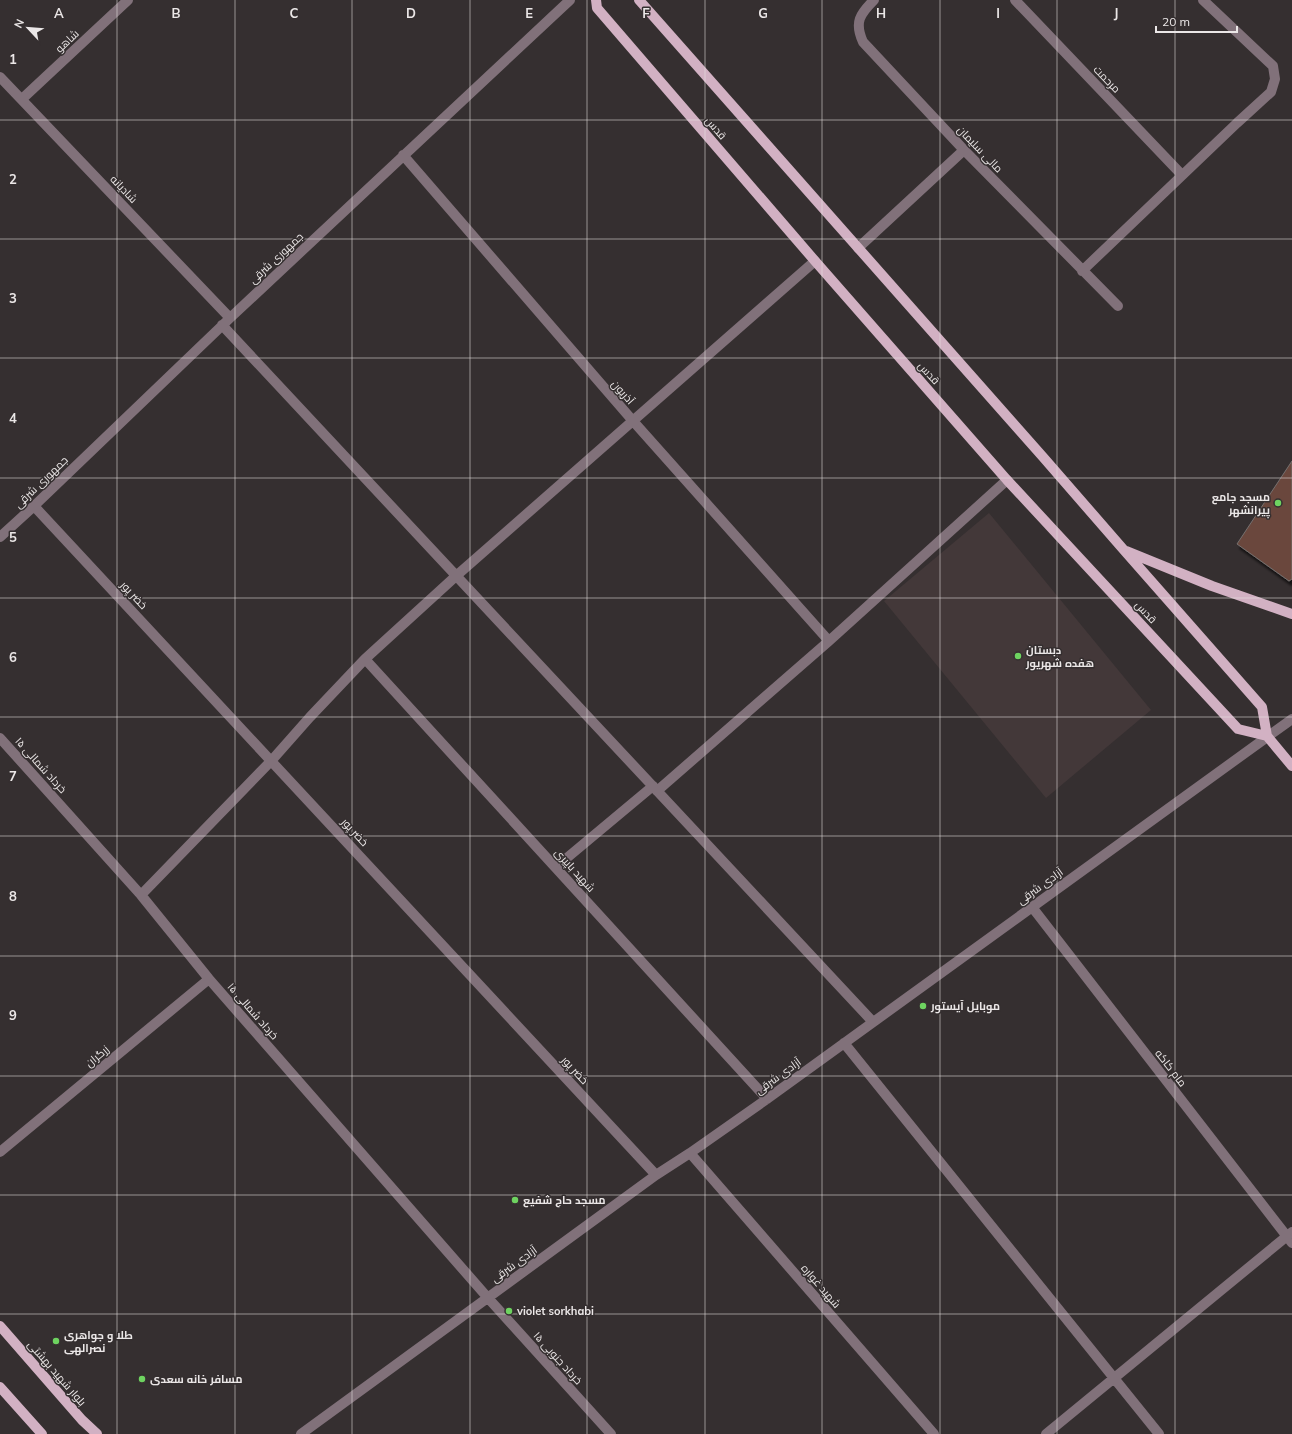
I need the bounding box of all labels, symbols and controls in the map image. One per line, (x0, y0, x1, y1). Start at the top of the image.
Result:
text: A (54, 5, 64, 21)
text: B (172, 5, 181, 21)
text: C (290, 5, 299, 21)
text: D (406, 5, 416, 21)
text: E (525, 5, 533, 21)
text: F (642, 5, 650, 21)
text: G (758, 5, 768, 21)
text: H (876, 5, 886, 21)
text: I (996, 5, 1000, 21)
text: J (1114, 5, 1118, 21)
north arrow (8, 8, 48, 48)
scale bar (1156, 8, 1237, 34)
text: 20 m (1162, 14, 1190, 29)
text: N (11, 17, 27, 30)
street label: شاهو (52, 27, 82, 55)
text: 1 (9, 51, 17, 67)
street label: مرحمت (1091, 62, 1123, 96)
street label: قدس (702, 114, 730, 142)
street label: مالی سلیمان (954, 123, 1006, 175)
text: 2 (9, 171, 17, 187)
street label: شادیانه (107, 172, 141, 206)
street label: جمهوری شرقی (246, 229, 306, 287)
text: 3 (9, 290, 17, 306)
street label: قدس (915, 359, 943, 387)
street label: آذریون (609, 377, 637, 407)
text: 4 (9, 410, 17, 426)
street label: جمهوری شرقی (11, 453, 71, 511)
place label: مسجد جامع پیرانشهر (1212, 490, 1270, 519)
marker: مسجد جامع پیرانشهر (1273, 498, 1283, 508)
text: 5 (9, 529, 17, 545)
street label: خضر پور (117, 577, 151, 612)
street label: قدس (1132, 598, 1160, 626)
place label: دبستان هفده شهریور (1025, 643, 1094, 671)
text: 6 (9, 649, 17, 665)
marker: دبستان هفده شهریور (1013, 651, 1023, 661)
street label: ۱۵ خرداد شمالی (12, 734, 70, 796)
text: 7 (9, 768, 17, 784)
street label: خضر پور (338, 814, 372, 849)
street label: شهید باپیری (552, 845, 598, 895)
street label: آزادی شرقی (1014, 865, 1066, 907)
text: 8 (9, 888, 17, 904)
street label: ۱۵ خرداد شمالی (225, 980, 281, 1042)
place label: موبایل آیستور (930, 999, 1000, 1014)
marker: موبایل آیستور (918, 1001, 928, 1011)
text: 9 (9, 1007, 17, 1023)
street label: زرگران (82, 1042, 112, 1070)
street label: مام کاکه (1151, 1047, 1190, 1090)
street label: خضر پور (558, 1052, 592, 1087)
street label: آزادی شرقی (752, 1055, 804, 1097)
place label: مسجد حاج شفیع (523, 1193, 606, 1208)
marker: مسجد حاج شفیع (510, 1195, 520, 1205)
street label: آزادی شرقی (488, 1243, 540, 1285)
street label: شهید غواره (798, 1261, 844, 1311)
place label: violet sorkhabi (516, 1304, 594, 1318)
marker: violet sorkhabi (504, 1306, 514, 1316)
place label: طلا و جواهری نصرالهی (64, 1328, 133, 1356)
street label: ۱۵ خرداد جنوبی (531, 1329, 585, 1387)
marker: طلا و جواهری نصرالهی (51, 1336, 61, 1346)
street label: بلوار شهید بهشتی (25, 1337, 89, 1409)
place label: مسافر خانه سعدی (150, 1372, 242, 1386)
marker: مسافر خانه سعدی (137, 1374, 147, 1384)

